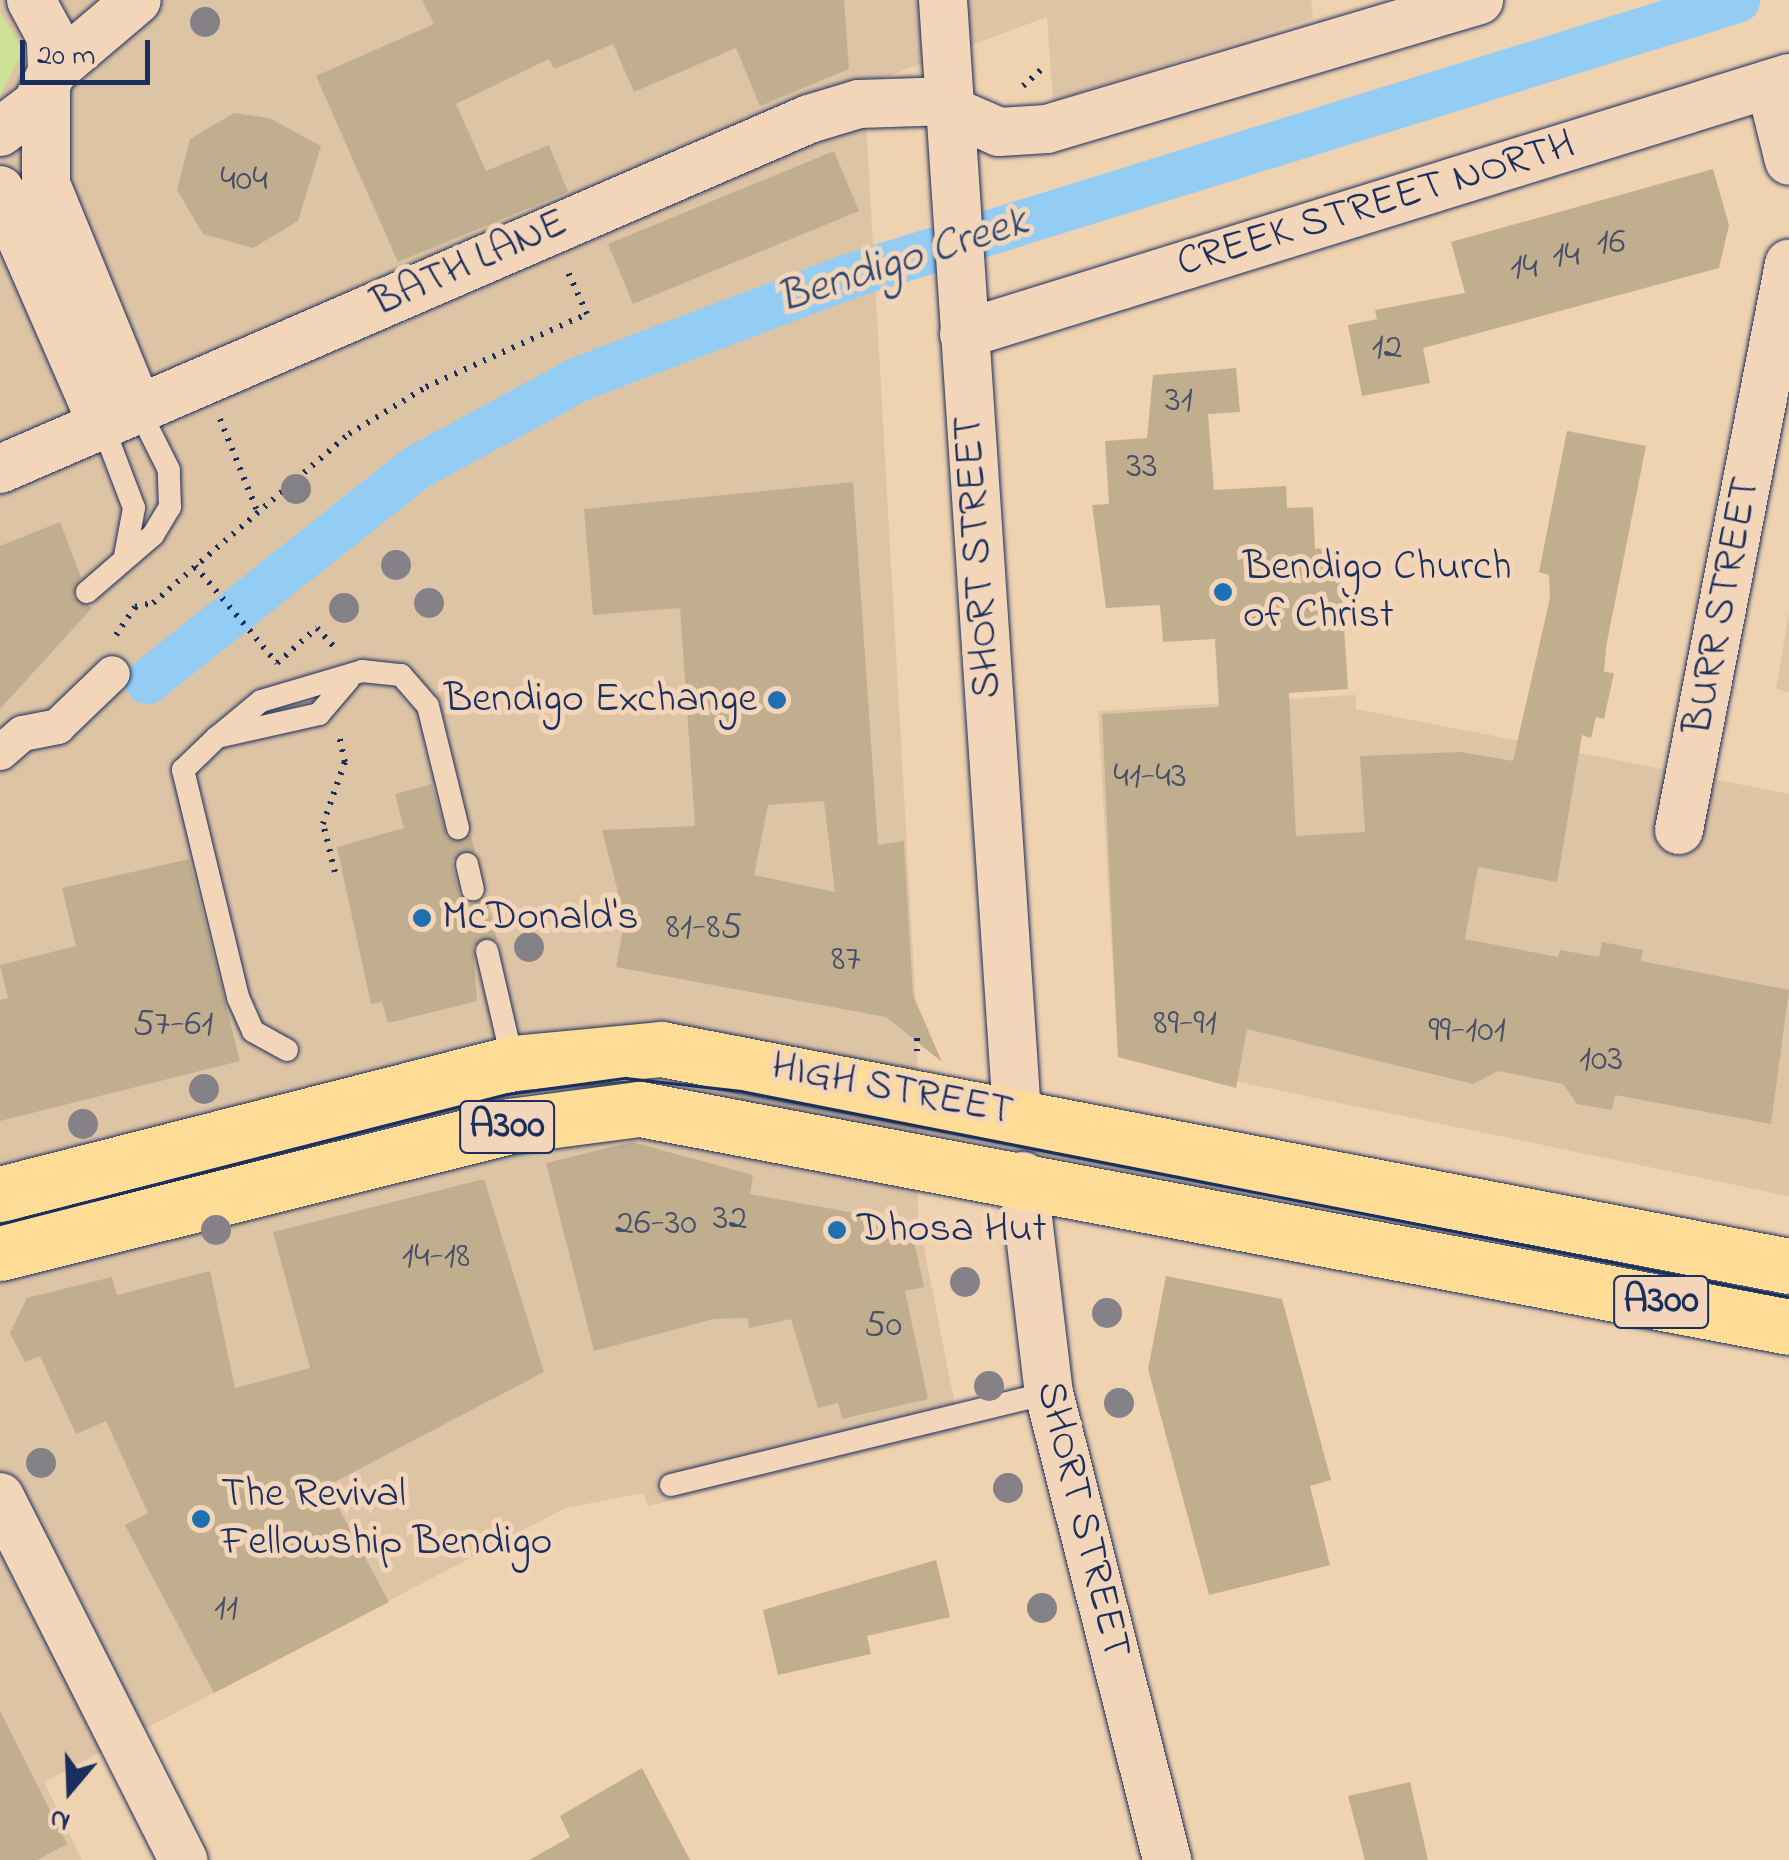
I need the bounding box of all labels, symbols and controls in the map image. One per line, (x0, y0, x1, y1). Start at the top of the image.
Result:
scale bar (25, 20, 155, 82)
text: 20 m (37, 35, 96, 79)
street label: CREEK STREET NORTH (1171, 121, 1581, 289)
house number: 404 (220, 158, 268, 204)
water label: Bendigo Creek (771, 196, 1035, 328)
street label: BATH LANE (365, 199, 575, 329)
house number: 16 (1597, 221, 1625, 267)
house number: 14 (1552, 234, 1580, 280)
house number: 14 (1510, 246, 1538, 292)
house number: 12 (1372, 326, 1402, 372)
house number: 31 (1165, 379, 1193, 425)
street label: SHORT STREET (944, 414, 1014, 700)
house number: 33 (1126, 445, 1158, 491)
street label: BURR STREET (1673, 473, 1773, 739)
place label: Bendigo Church of Christ (1243, 543, 1512, 641)
marker: Bendigo Church of Christ (1212, 581, 1234, 603)
place label: Bendigo Exchange (444, 675, 757, 725)
marker: Bendigo Exchange (766, 689, 788, 711)
house number: 41-43 (1113, 755, 1187, 801)
place label: McDonald's (442, 893, 639, 943)
house number: 81-85 (666, 906, 742, 952)
marker: McDonald's (411, 907, 433, 929)
house number: 87 (831, 938, 861, 984)
house number: 89-91 (1153, 1002, 1217, 1048)
house number: 57-61 (133, 1003, 213, 1049)
house number: 99-101 (1428, 1009, 1506, 1055)
house number: 103 (1579, 1038, 1623, 1084)
street label: HIGH STREET (767, 1042, 1017, 1138)
road number: A300 (457, 1092, 557, 1162)
house number: 32 (713, 1197, 747, 1243)
house number: 26-30 (615, 1202, 697, 1248)
place label: Dhosa Hut (857, 1205, 1047, 1255)
marker: Dhosa Hut (826, 1219, 848, 1241)
house number: 14-18 (402, 1235, 470, 1281)
road number: A300 (1611, 1267, 1711, 1337)
house number: 50 (864, 1304, 902, 1350)
street label: SHORT STREET (1023, 1376, 1141, 1664)
place label: The Revival Fellowship Bendigo (221, 1470, 552, 1568)
marker: The Revival Fellowship Bendigo (190, 1508, 212, 1530)
house number: 11 (214, 1587, 238, 1633)
north arrow (20, 1740, 120, 1840)
text: N (44, 1796, 76, 1841)

